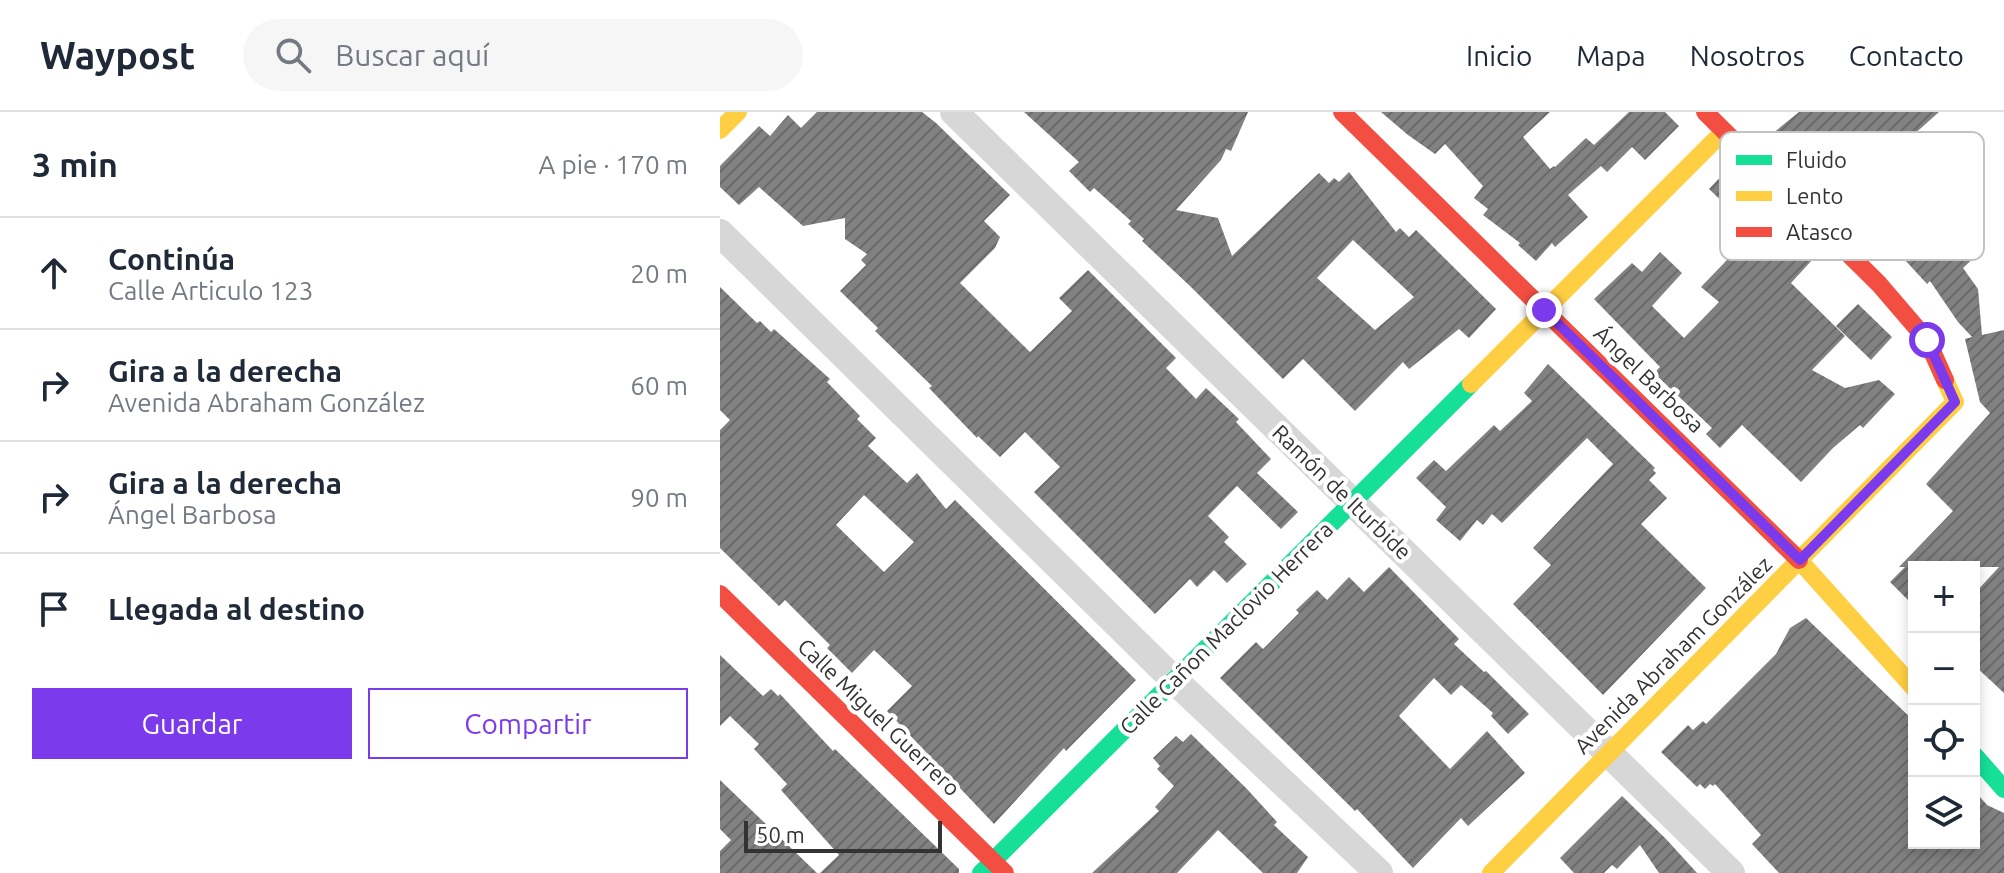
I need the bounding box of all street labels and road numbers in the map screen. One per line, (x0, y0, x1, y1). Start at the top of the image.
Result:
street label: Ángel Barbosa (1589, 319, 1710, 437)
street label: Ramón de Iturbide (1268, 419, 1417, 564)
street label: Calle Cañon Maclovio Herrera (1114, 516, 1337, 739)
street label: Avenida Abraham González (1569, 551, 1776, 758)
street label: Calle Miguel Guerrero (793, 633, 966, 800)

